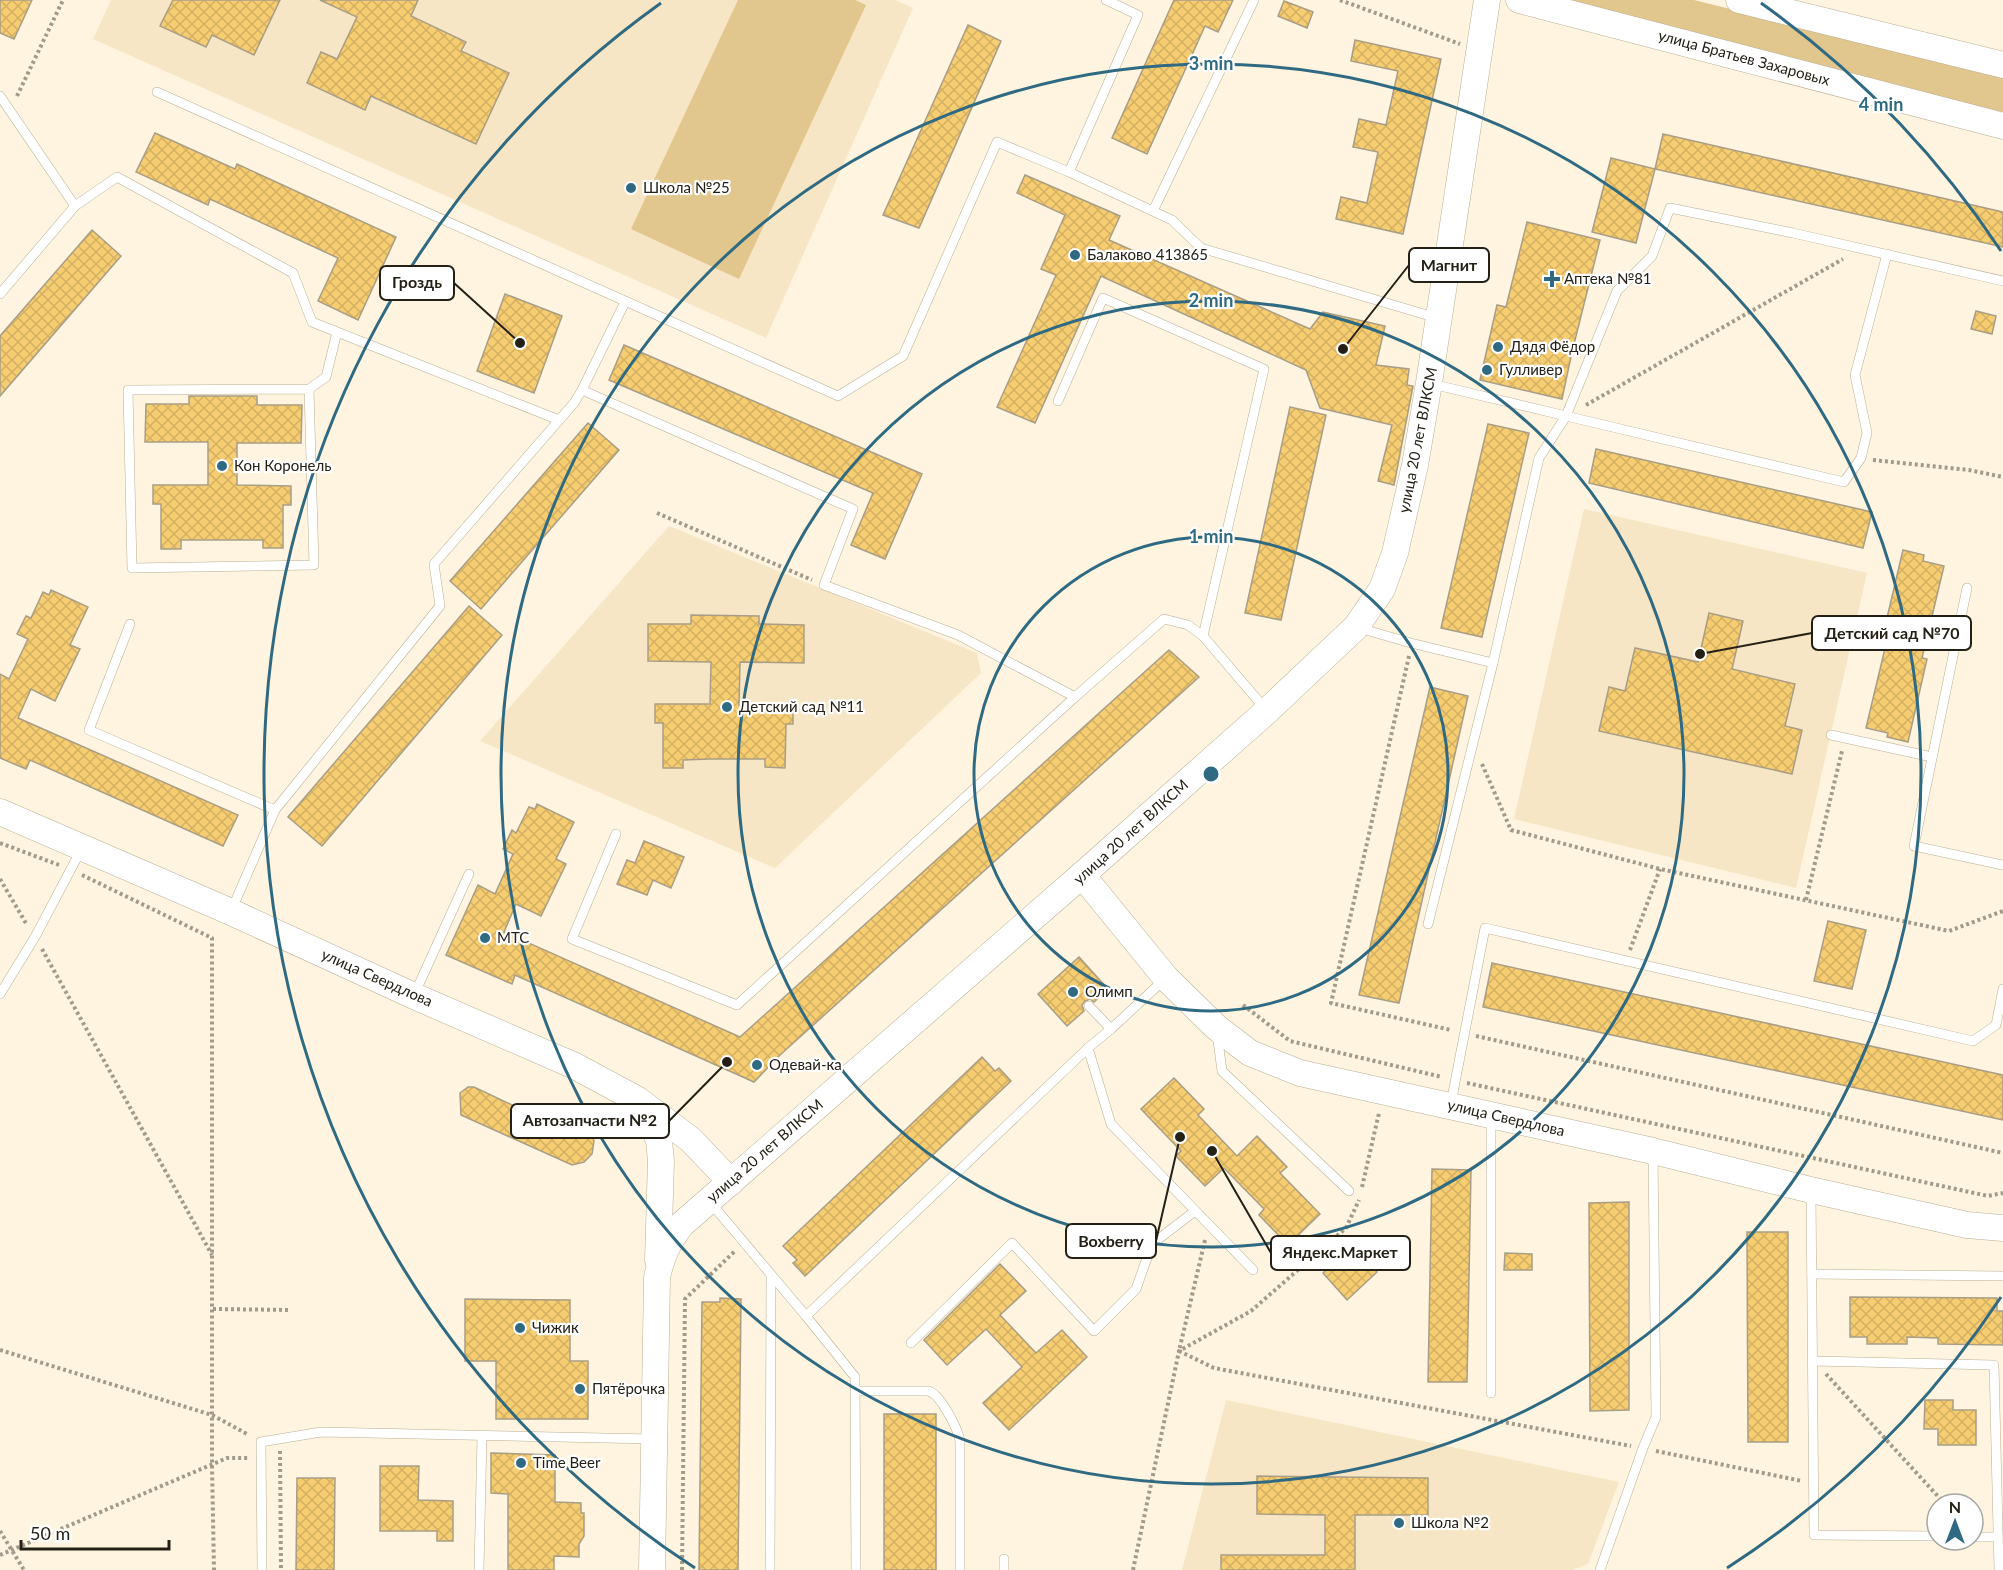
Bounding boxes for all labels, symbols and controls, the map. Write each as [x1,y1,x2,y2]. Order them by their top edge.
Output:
street label: улица Братьев Захаровых [1656,25,1833,89]
text: 3 min [1189,52,1233,74]
text: 4 min [1859,93,1903,115]
place label: Школа №25 [643,178,730,196]
marker: Школа №25 [624,181,638,195]
place label: Балаково 413865 [1087,245,1208,263]
marker: Балаково 413865 [1068,248,1082,262]
callout: Магнит [1409,248,1489,282]
text: Магнит [1421,255,1478,274]
callout: Гроздь [380,266,454,300]
place label: Аптека №81 [1564,269,1652,287]
text: Гроздь [392,272,442,291]
marker: Аптека №81 [1545,272,1559,286]
text: 2 min [1189,289,1233,311]
place label: Дядя Фёдор [1510,337,1595,355]
marker: Дядя Фёдор [1491,340,1505,354]
place label: Гулливер [1499,360,1563,378]
marker: Гулливер [1480,363,1494,377]
street label: улица 20 лет ВЛКСМ [1394,365,1440,514]
place label: Кон Коронель [234,456,331,474]
marker: Кон Коронель [215,459,229,473]
text: 1 min [1189,525,1233,547]
callout: Детский сад №70 [1812,616,1971,650]
text: Детский сад №70 [1824,623,1960,642]
place label: Детский сад №11 [739,697,864,715]
marker: Детский сад №11 [720,700,734,714]
centre of rings [1201,764,1221,784]
street label: улица 20 лет ВЛКСМ [1069,775,1191,888]
place label: МТС [497,928,529,946]
marker: МТС [478,931,492,945]
street label: улица Свердлова [319,945,436,1010]
place label: Олимп [1085,982,1133,1000]
marker: Олимп [1066,985,1080,999]
place label: Одевай-ка [769,1055,842,1073]
marker: Одевай-ка [750,1058,764,1072]
street label: улица 20 лет ВЛКСМ [703,1095,826,1206]
street label: улица Свердлова [1446,1095,1567,1139]
callout: Автозапчасти №2 [511,1104,669,1138]
text: Автозапчасти №2 [522,1110,657,1129]
callout: Boxberry [1066,1224,1156,1258]
text: Boxberry [1078,1231,1144,1250]
callout: Яндекс.Маркет [1271,1236,1410,1270]
text: Яндекс.Маркет [1281,1242,1399,1261]
place label: Чижик [532,1318,579,1336]
marker: Чижик [513,1321,527,1335]
place label: Пятёрочка [592,1379,665,1397]
marker: Пятёрочка [573,1382,587,1396]
place label: Time Beer [533,1453,601,1471]
marker: Time Beer [514,1456,528,1470]
north arrow [1925,1492,1985,1552]
text: N [1949,1497,1961,1516]
scale bar [21,1513,170,1551]
place label: Школа №2 [1411,1513,1489,1531]
marker: Школа №2 [1392,1516,1406,1530]
text: 50 m [30,1522,70,1544]

